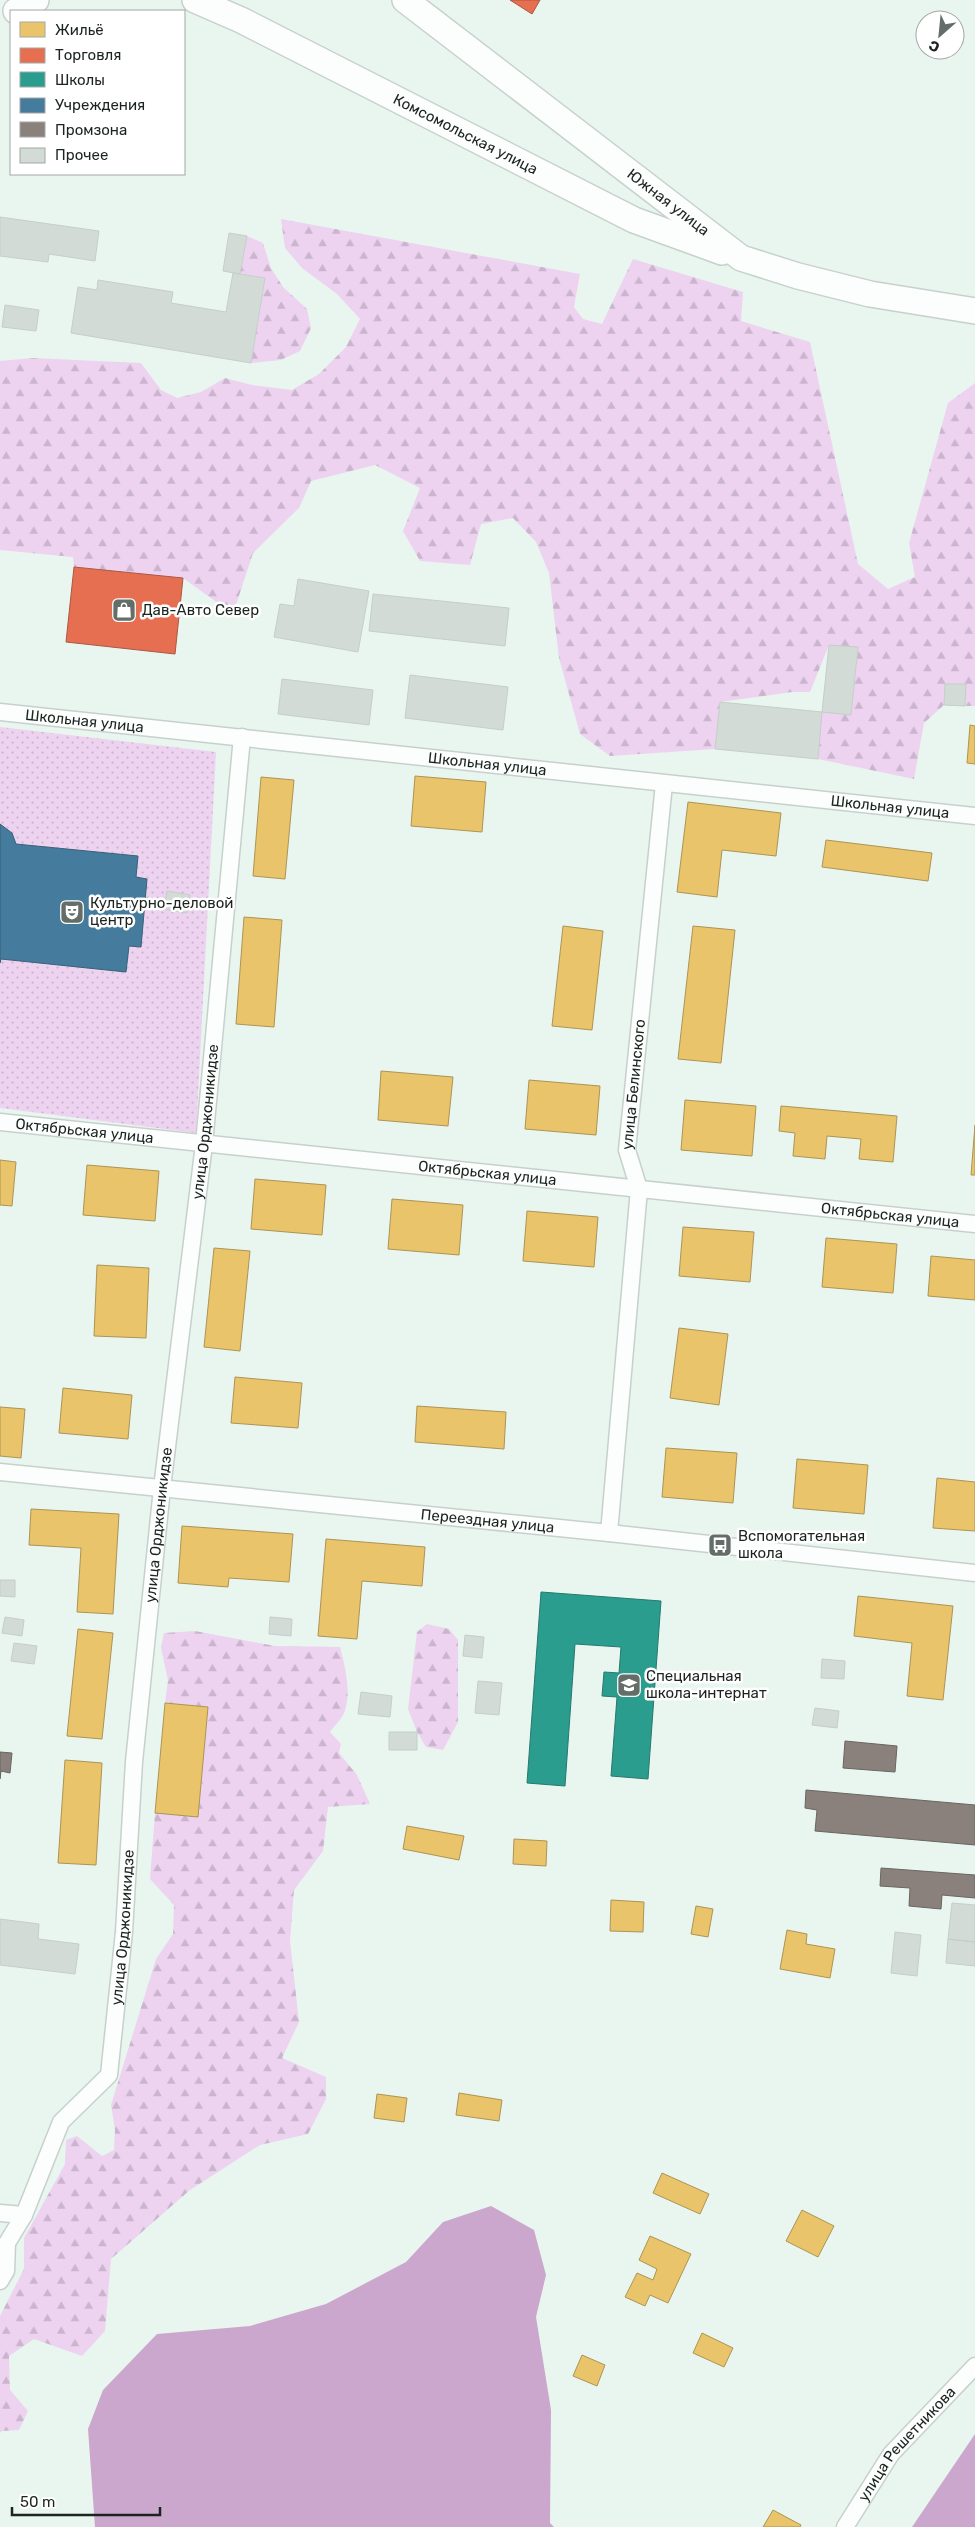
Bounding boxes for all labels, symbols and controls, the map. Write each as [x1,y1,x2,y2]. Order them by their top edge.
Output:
legend [10,10,185,175]
north arrow [915,10,965,60]
text: Жильё [55,21,104,39]
text: С [926,36,943,56]
text: Торговля [55,46,121,64]
text: Школы [55,71,105,89]
street label: Комсомольская улица [390,90,541,178]
text: Учреждения [55,96,145,114]
text: Промзона [55,121,127,139]
text: Прочее [55,146,108,164]
street label: Южная улица [624,165,713,239]
shop icon: Дав-Авто Север [111,597,137,623]
place label: Дав-Авто Север [142,601,259,619]
street label: Школьная улица [24,706,145,736]
street label: Школьная улица [427,749,547,779]
street label: Школьная улица [830,792,950,822]
place label: Культурно-деловой центр [90,894,233,929]
theatre icon: Культурно-деловой центр [59,899,85,925]
street label: улица Белинского [618,1018,649,1151]
street label: улица Орджоникидзе [188,1043,222,1201]
street label: Октябрьская улица [15,1115,155,1147]
street label: Октябрьская улица [417,1157,557,1189]
street label: Октябрьская улица [820,1199,960,1231]
street label: улица Орджоникидзе [141,1446,176,1604]
street label: Переездная улица [420,1505,555,1536]
place label: Вспомогательная школа [738,1527,865,1562]
bus stop icon: Вспомогательная школа [707,1532,733,1558]
place label: Специальная школа-интернат [646,1667,767,1702]
school or university icon: Специальная школа-интернат [616,1672,642,1698]
street label: улица Орджоникидзе [107,1849,138,2006]
street label: улица Решетникова [854,2383,959,2505]
scale bar [12,2484,160,2516]
text: 50 m [20,2493,55,2511]

